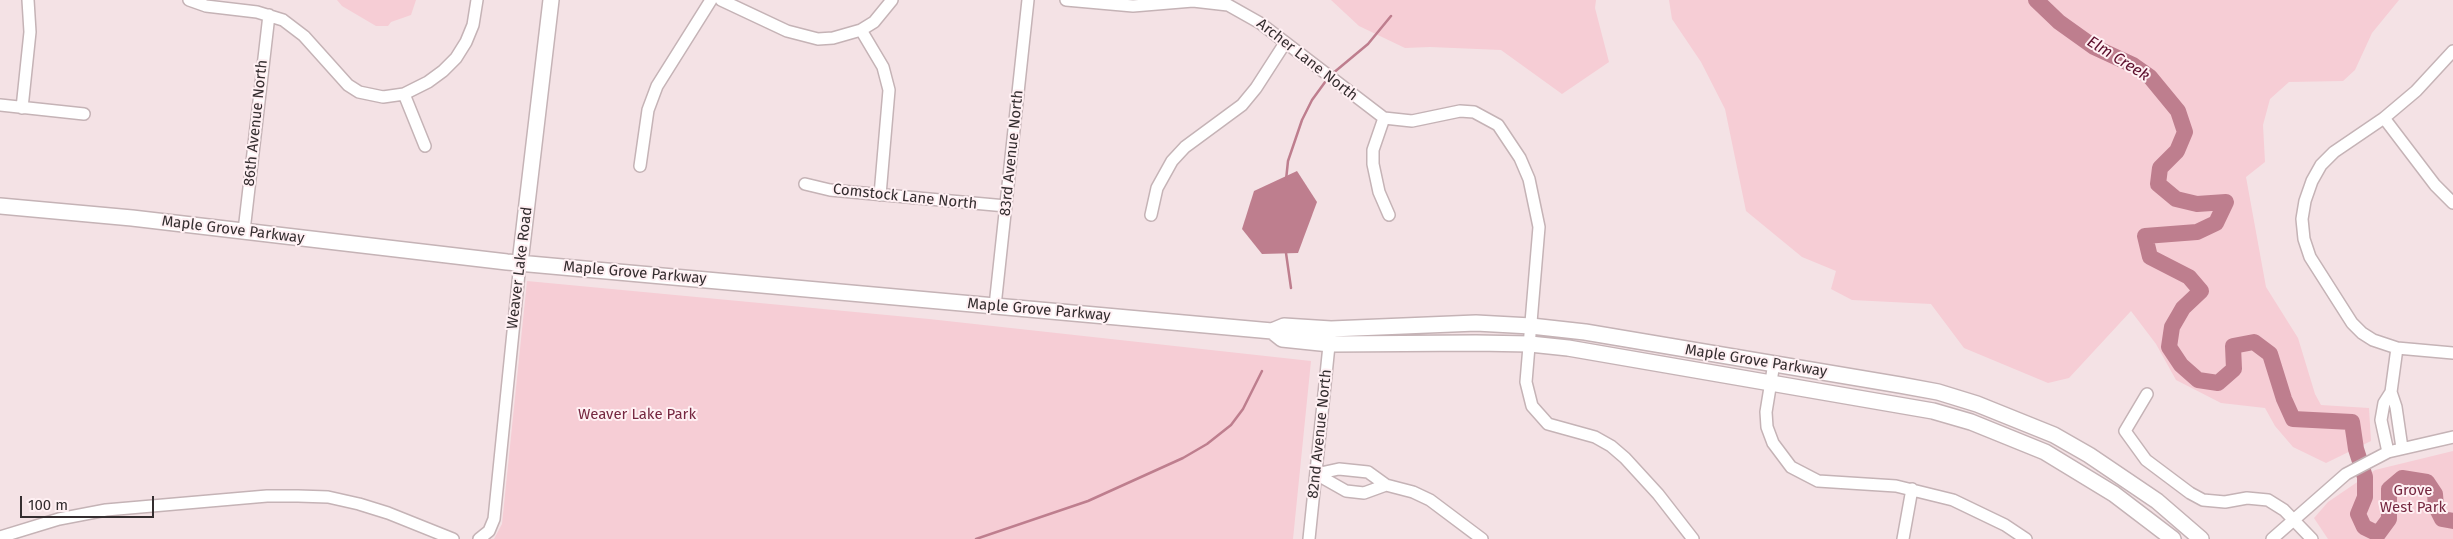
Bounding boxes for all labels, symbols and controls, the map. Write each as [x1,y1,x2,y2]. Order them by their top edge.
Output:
street label: Archer Lane North [1253,15,1361,105]
water label: Elm Creek [2083,32,2153,86]
street label: 86th Avenue North [240,59,272,187]
street label: 83rd Avenue North [996,89,1028,217]
street label: Comstock Lane North [832,180,978,214]
street label: Weaver Lake Road [504,206,536,330]
street label: Maple Grove Parkway [161,212,305,248]
street label: Maple Grove Parkway [563,258,707,288]
street label: Maple Grove Parkway [967,295,1111,325]
street label: Maple Grove Parkway [1684,341,1828,381]
street label: 82nd Avenue North [1304,368,1336,500]
park label: Weaver Lake Park [578,406,696,424]
park label: Grove West Park [2380,482,2446,517]
scale bar [22,486,156,518]
text: 100 m [28,496,68,514]

